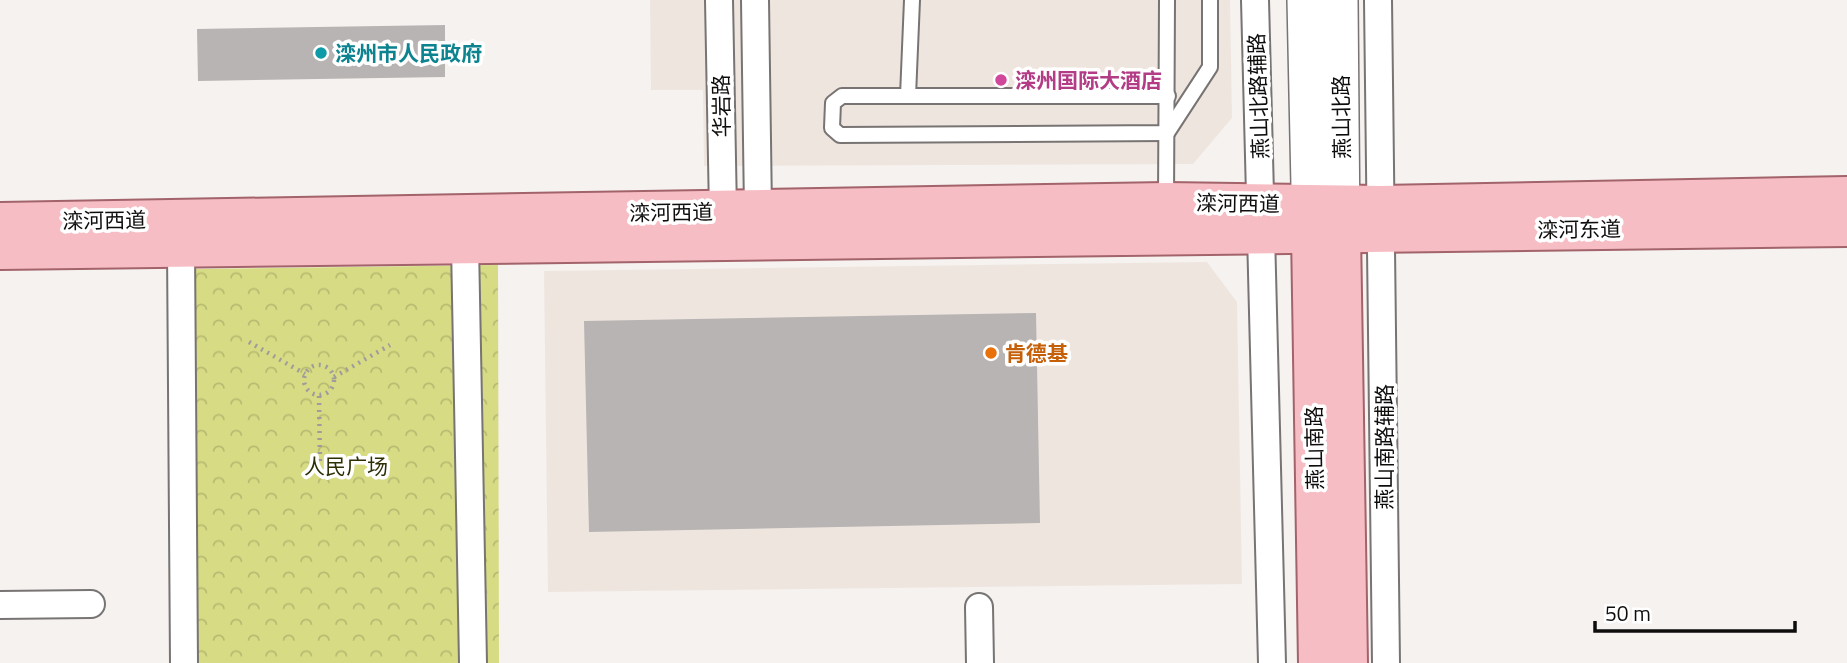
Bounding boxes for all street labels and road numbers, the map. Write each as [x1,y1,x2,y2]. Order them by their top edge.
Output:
street label: 燕山北路辅路 [1240,32,1276,160]
street label: 华岩路 [704,74,738,138]
street label: 燕山北路 [1324,75,1358,159]
street label: 滦河西道 [1196,186,1280,220]
street label: 滦河西道 [629,195,713,229]
street label: 滦河西道 [62,203,146,237]
street label: 滦河东道 [1537,212,1621,246]
street label: 燕山南路辅路 [1368,384,1400,510]
street label: 燕山南路 [1297,406,1331,490]

